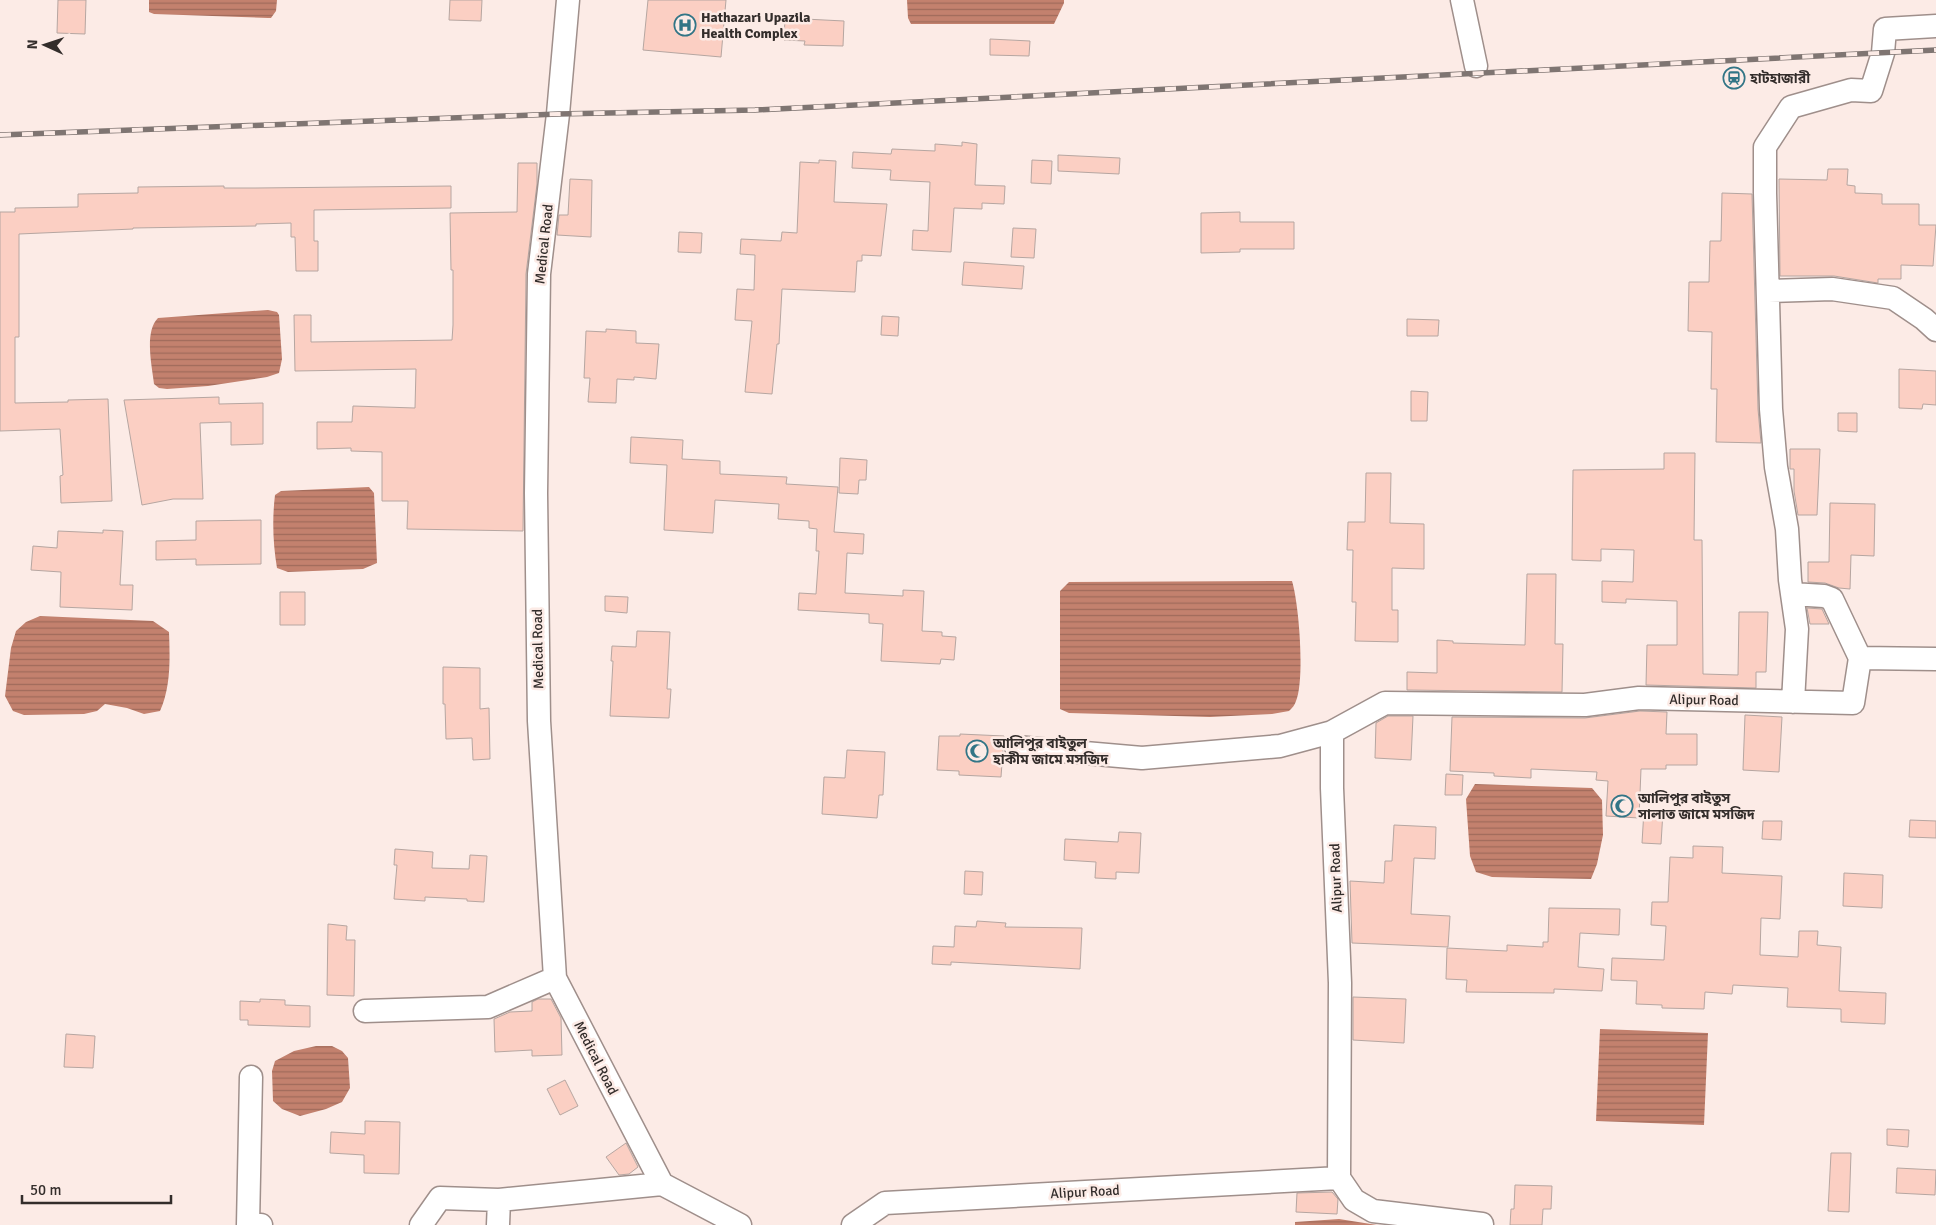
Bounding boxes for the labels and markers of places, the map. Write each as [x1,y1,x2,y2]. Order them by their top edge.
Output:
place label: Hathazari Upazila Health Complex [701,9,811,42]
hospital icon: Hathazari Upazila Health Complex [673,13,697,37]
station icon: হাটহাজারী [1722,66,1746,90]
place label: হাটহাজারী [1749,70,1811,87]
place label: আলিপুর বাইতুল হাকীম জামে মসজিদ [992,735,1109,768]
mosque icon: আলিপুর বাইতুল হাকীম জামে মসজিদ [965,739,989,763]
place label: আলিপুর বাইতুস সালাত জামে মসজিদ [1637,790,1756,823]
mosque icon: আলিপুর বাইতুস সালাত জামে মসজিদ [1610,794,1634,818]

